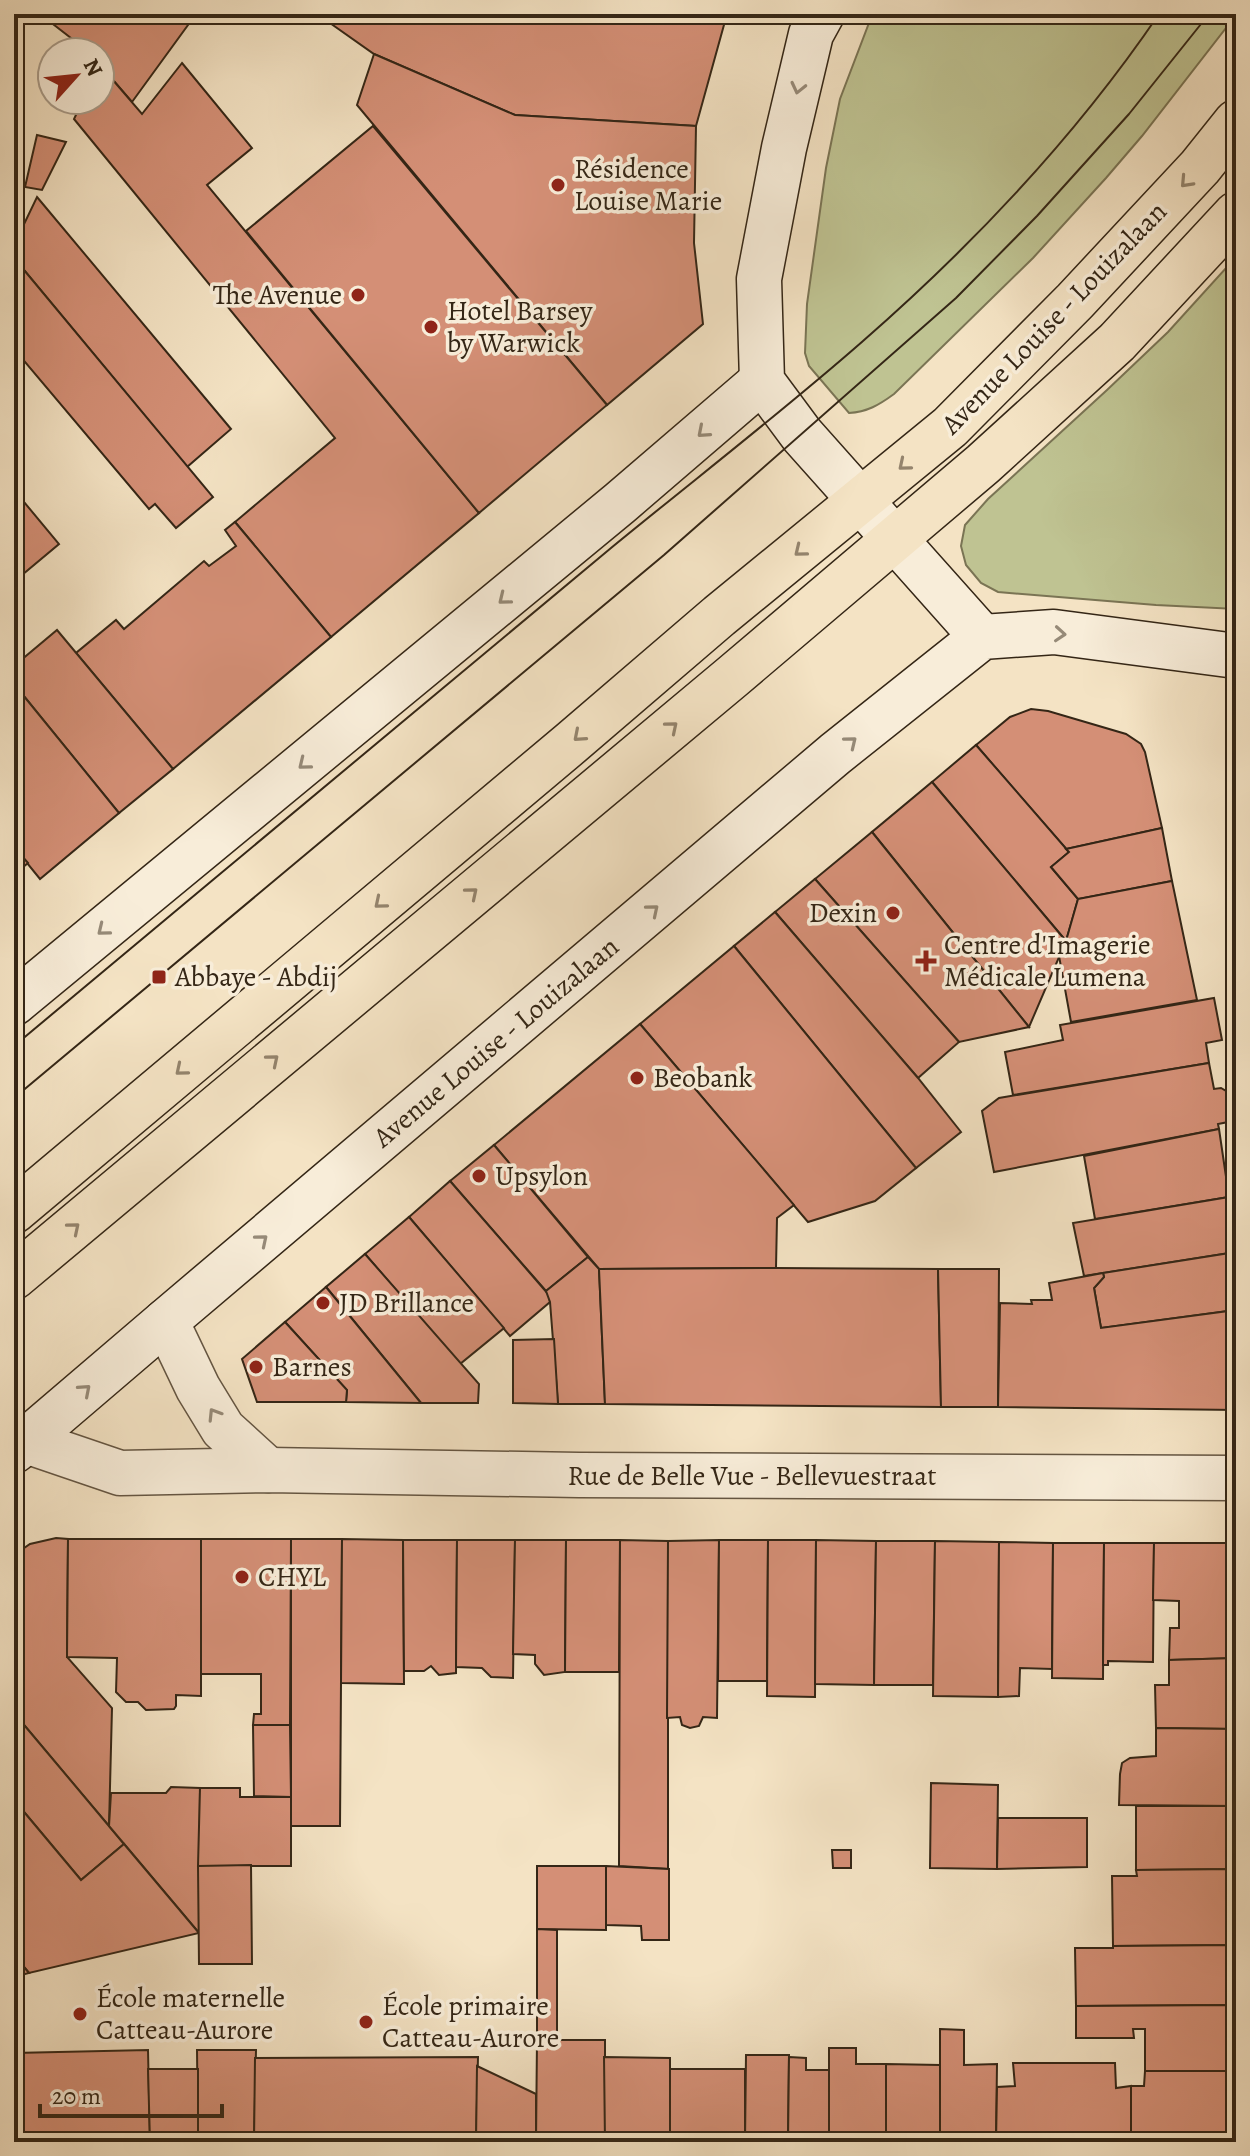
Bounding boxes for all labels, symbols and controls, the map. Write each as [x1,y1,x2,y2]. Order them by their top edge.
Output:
north arrow [36,36,116,116]
text: N [76,53,110,81]
one-way arrow [790,80,807,94]
place label: Résidence Louise Marie [574,150,722,220]
one-way arrow [1182,172,1196,187]
marker: Résidence Louise Marie [549,176,567,194]
street label: Avenue Louise - Louizalaan [932,193,1175,443]
place label: The Avenue [213,276,342,314]
marker: The Avenue [349,286,367,304]
place label: Hotel Barsey by Warwick [447,292,593,362]
marker: Hotel Barsey by Warwick [422,318,440,336]
one-way arrow [698,422,713,437]
one-way arrow [899,455,913,470]
one-way arrow [794,541,809,555]
one-way arrow [499,589,514,604]
one-way arrow [1054,625,1067,642]
one-way arrow [663,722,678,736]
one-way arrow [574,726,589,741]
one-way arrow [842,737,857,751]
one-way arrow [298,754,313,769]
one-way arrow [463,888,478,903]
one-way arrow [375,893,389,908]
place label: Dexin [809,894,877,932]
marker: Dexin [884,904,902,922]
one-way arrow [644,905,659,920]
one-way arrow [97,920,112,934]
place label: Centre d'Imagerie Médicale Lumena [944,926,1151,996]
street label: Avenue Louise - Louizalaan [364,928,627,1157]
marker: Centre d'Imagerie Médicale Lumena [915,950,937,972]
place label: Abbaye - Abdij [174,958,337,996]
marker: Abbaye - Abdij [150,968,168,986]
one-way arrow [264,1055,279,1070]
place label: Beobank [653,1059,753,1097]
one-way arrow [176,1060,190,1075]
marker: Beobank [628,1069,646,1087]
place label: Upsylon [495,1157,588,1195]
marker: Upsylon [470,1167,488,1185]
one-way arrow [65,1223,79,1238]
one-way arrow [252,1235,267,1250]
place label: JD Brillance [339,1284,474,1322]
marker: JD Brillance [314,1294,332,1312]
place label: Barnes [272,1348,352,1386]
marker: Barnes [247,1358,265,1376]
one-way arrow [76,1385,90,1400]
one-way arrow [209,1409,224,1423]
street label: Rue de Belle Vue - Bellevuestraat [567,1457,937,1495]
place label: CHYL [258,1558,327,1596]
marker: CHYL [233,1568,251,1586]
place label: École maternelle Catteau-Aurore [96,1979,285,2049]
place label: École primaire Catteau-Aurore [382,1987,559,2057]
marker: École maternelle Catteau-Aurore [71,2005,89,2023]
marker: École primaire Catteau-Aurore [357,2013,375,2031]
scale bar [40,2068,222,2118]
text: 20 m [52,2080,101,2112]

